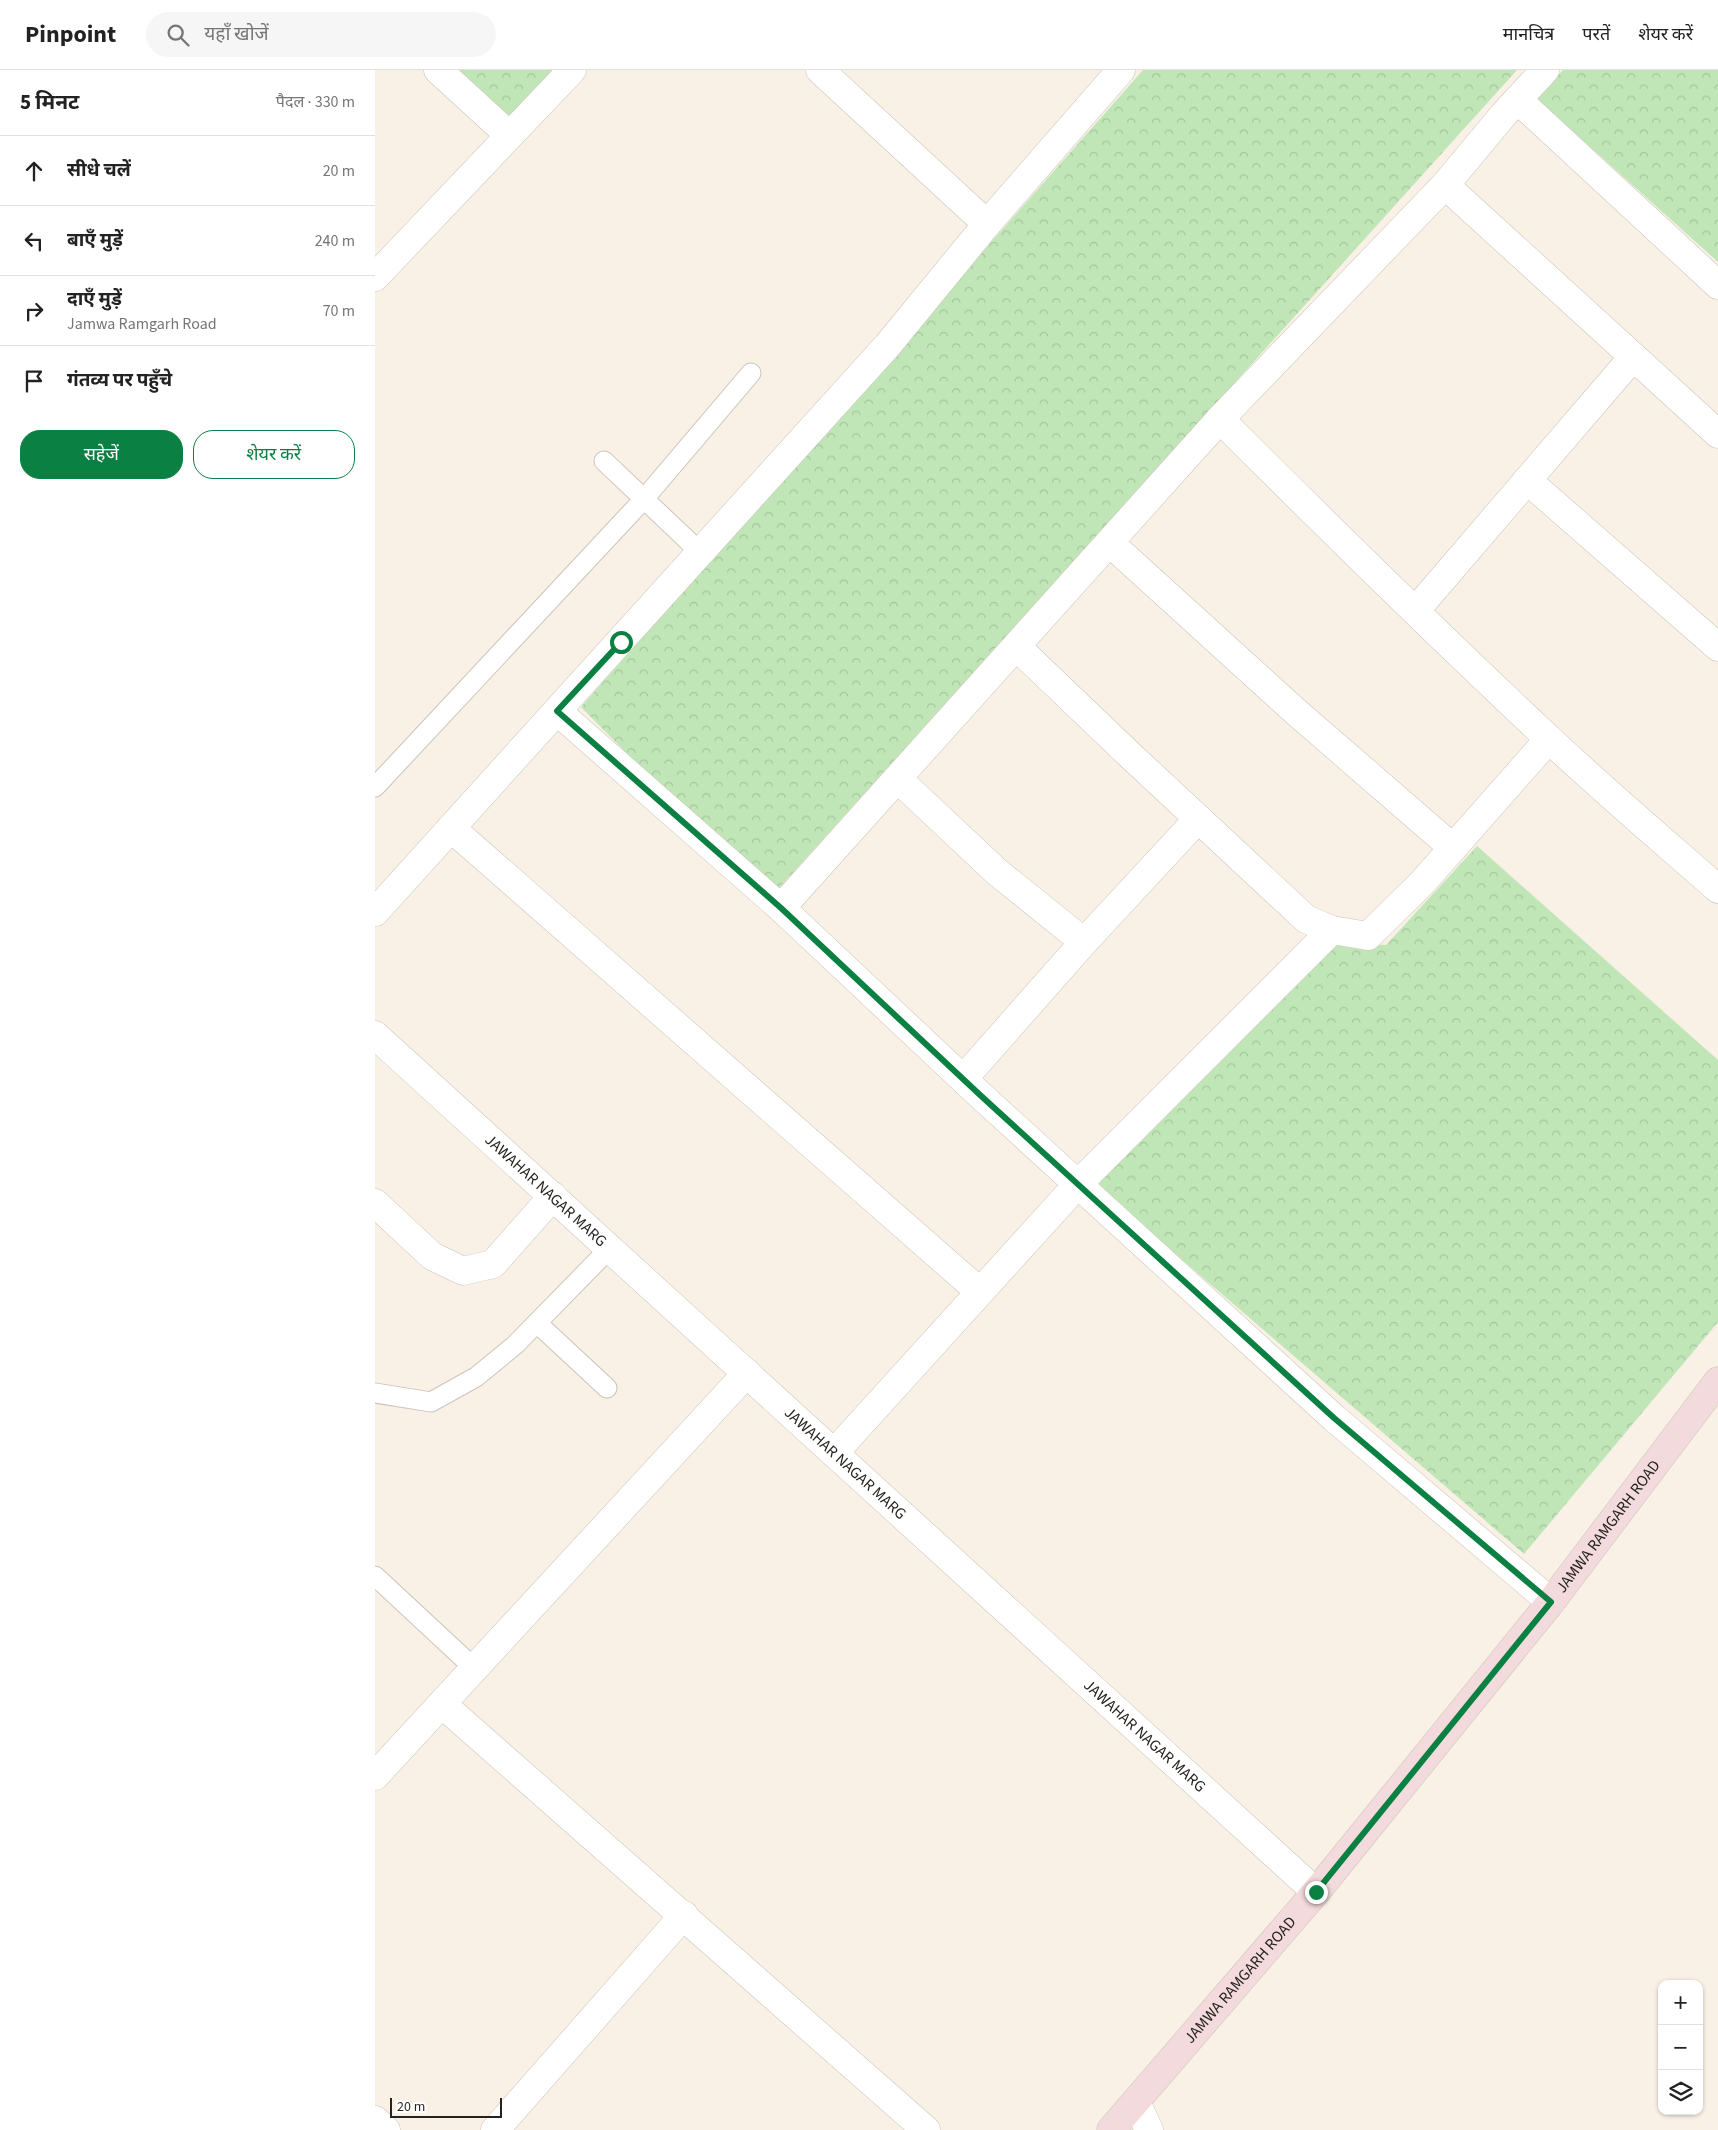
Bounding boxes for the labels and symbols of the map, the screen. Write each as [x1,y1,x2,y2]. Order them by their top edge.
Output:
route start [610,631,633,654]
street label: JAWAHAR NAGAR MARG [480,1129,612,1252]
street label: JAWAHAR NAGAR MARG [779,1402,911,1525]
street label: JAMWA RAMGARH ROAD [1551,1455,1666,1597]
street label: JAWAHAR NAGAR MARG [1079,1675,1211,1797]
route end [1305,1881,1328,1904]
street label: JAMWA RAMGARH ROAD [1179,1912,1301,2048]
scale bar [390,2095,503,2118]

